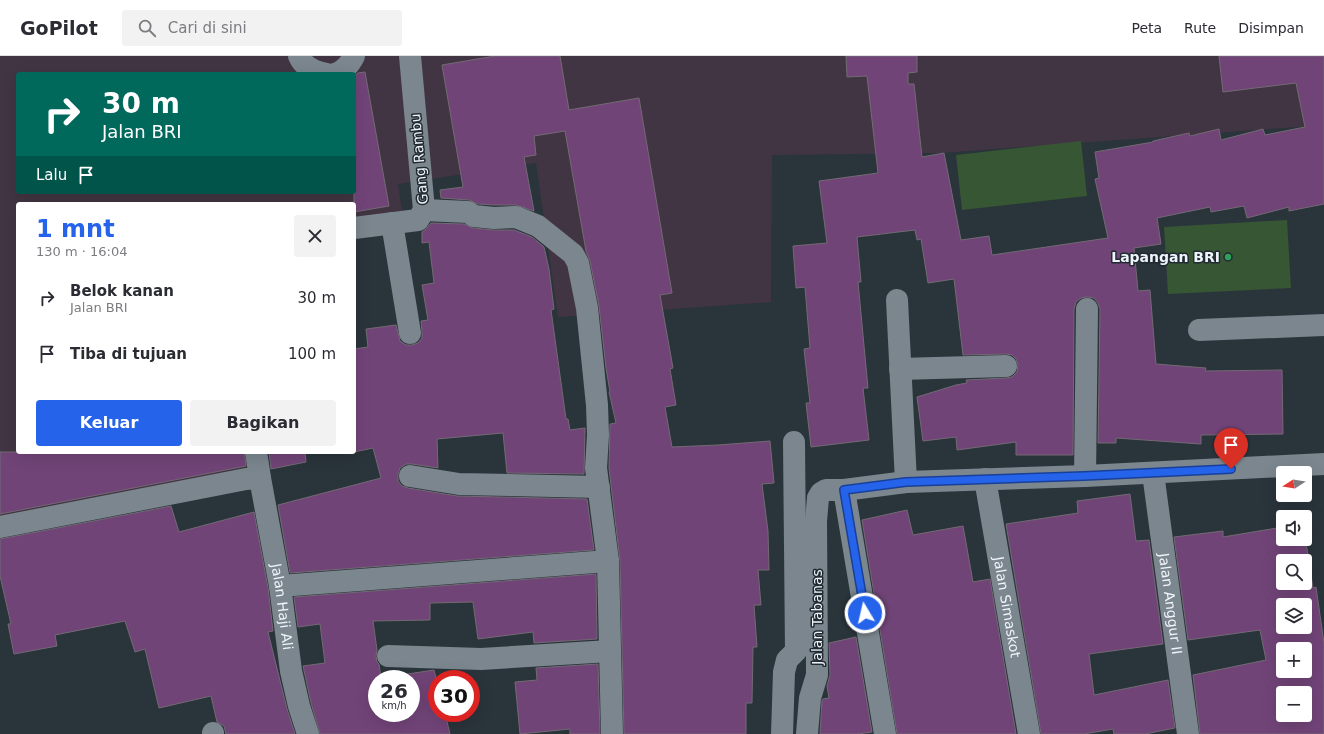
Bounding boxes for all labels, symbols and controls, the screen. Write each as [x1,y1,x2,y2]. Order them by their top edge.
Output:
search box [122,10,402,46]
text: GoPilot [20,17,98,39]
icon: search [136,17,158,39]
text: Cari di sini [168,19,247,37]
text: Peta [1131,20,1162,36]
text: Rute [1184,20,1216,36]
text: Disimpan [1238,20,1304,36]
text: 30 m [102,87,180,120]
icon: right [36,88,88,140]
street label: Gang Rambu [407,113,431,205]
text: Jalan BRI [102,121,182,142]
icon: arrive [75,164,97,186]
text: Lalu [36,166,67,184]
text: 1 mnt [36,215,115,243]
button: close [294,215,336,257]
text: 130 m · 16:04 [36,244,127,259]
place label: Lapangan BRI [1111,249,1220,265]
marker: Lapangan BRI [1223,252,1233,262]
text: Belok kanan [70,282,174,300]
icon: right [36,287,58,309]
text: 30 m [298,289,336,307]
text: Jalan BRI [70,300,128,315]
icon: arrive [36,343,58,365]
text: Tiba di tujuan [70,345,187,363]
text: 100 m [288,345,336,363]
button: Keluar [36,400,182,446]
button: Bagikan [190,400,336,446]
pin [1214,428,1248,469]
icon: arrive [1220,434,1242,456]
north arrow [1276,466,1312,502]
map controls [1276,466,1312,722]
button: sound [1276,510,1312,546]
street label: Jalan Anggur II [1156,551,1185,656]
street label: Jalan Simaskot [990,554,1024,659]
button: search [1276,554,1312,590]
street label: Jalan Haji Ali [268,561,296,651]
street label: Jalan Tabanas [809,569,825,666]
position arrow [844,592,886,634]
button: layers [1276,598,1312,634]
button: + [1276,642,1312,678]
speed limit sign: 30 [428,670,480,722]
text: 26 [380,679,408,703]
button: − [1276,686,1312,722]
text: km/h [381,700,407,711]

